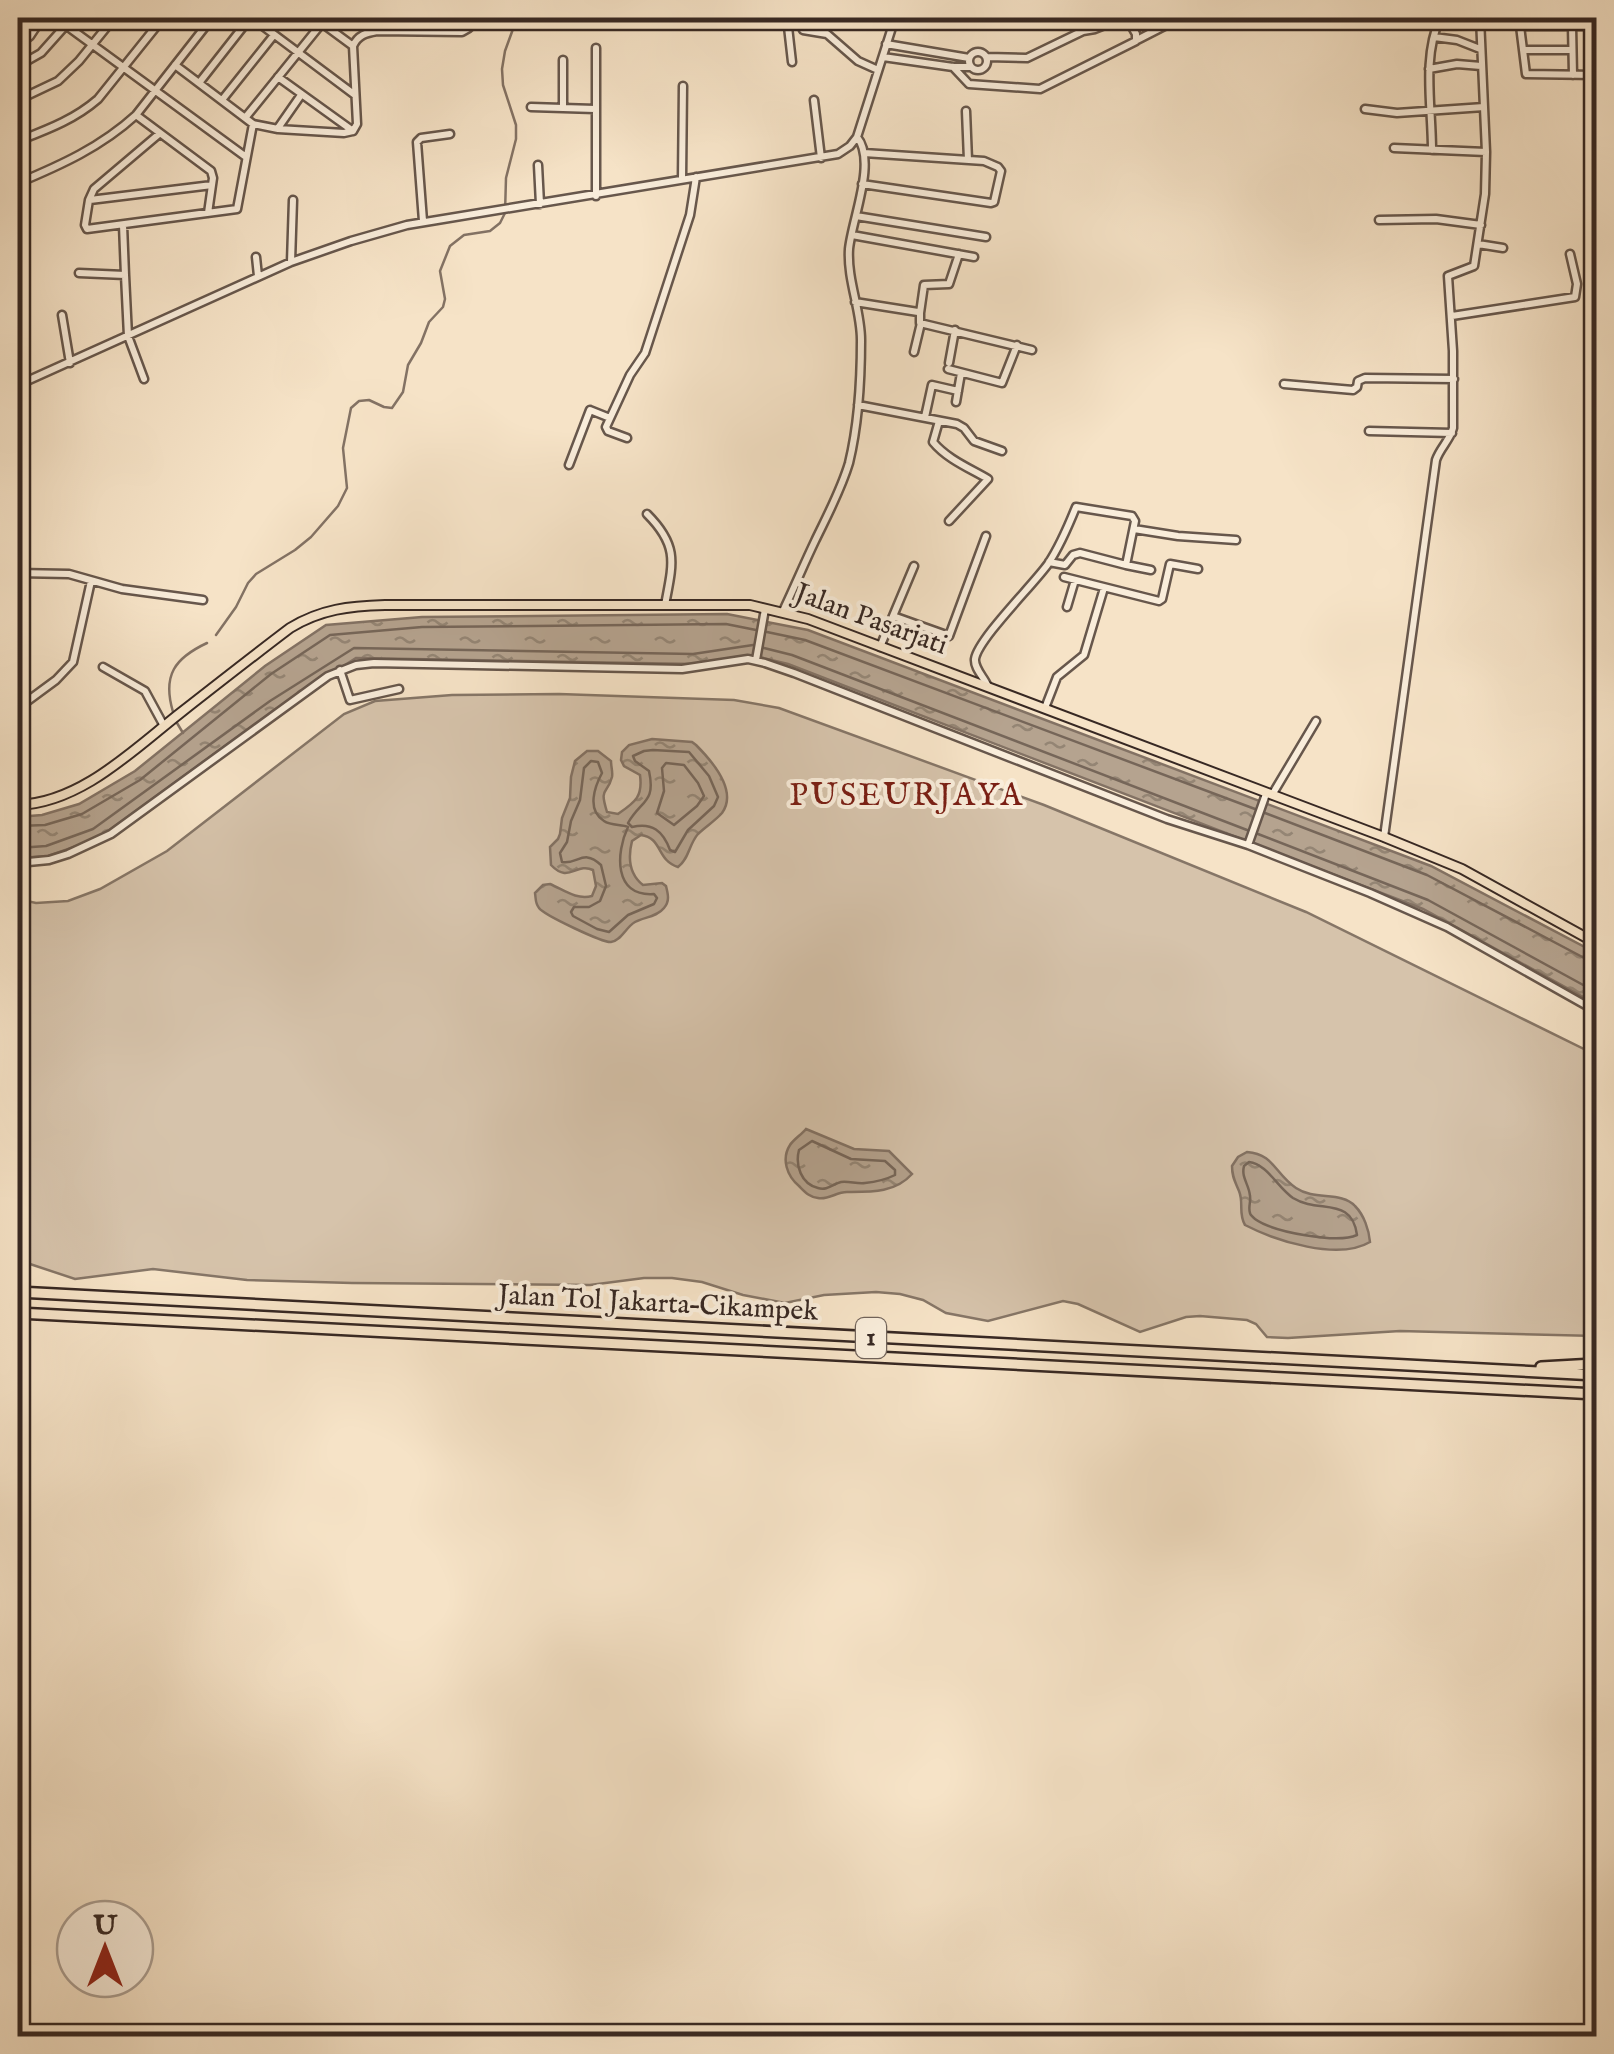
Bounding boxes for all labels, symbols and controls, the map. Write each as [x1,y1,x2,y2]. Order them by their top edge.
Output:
street label: Jalan Pasarjati [787,575,952,664]
district label: PUSEURJAYA [789,776,1025,817]
street label: Jalan Tol Jakarta–Cikampek [494,1278,820,1330]
road number: 1 [856,1318,886,1358]
north arrow [55,1899,155,1999]
text: U [93,1909,118,1944]

